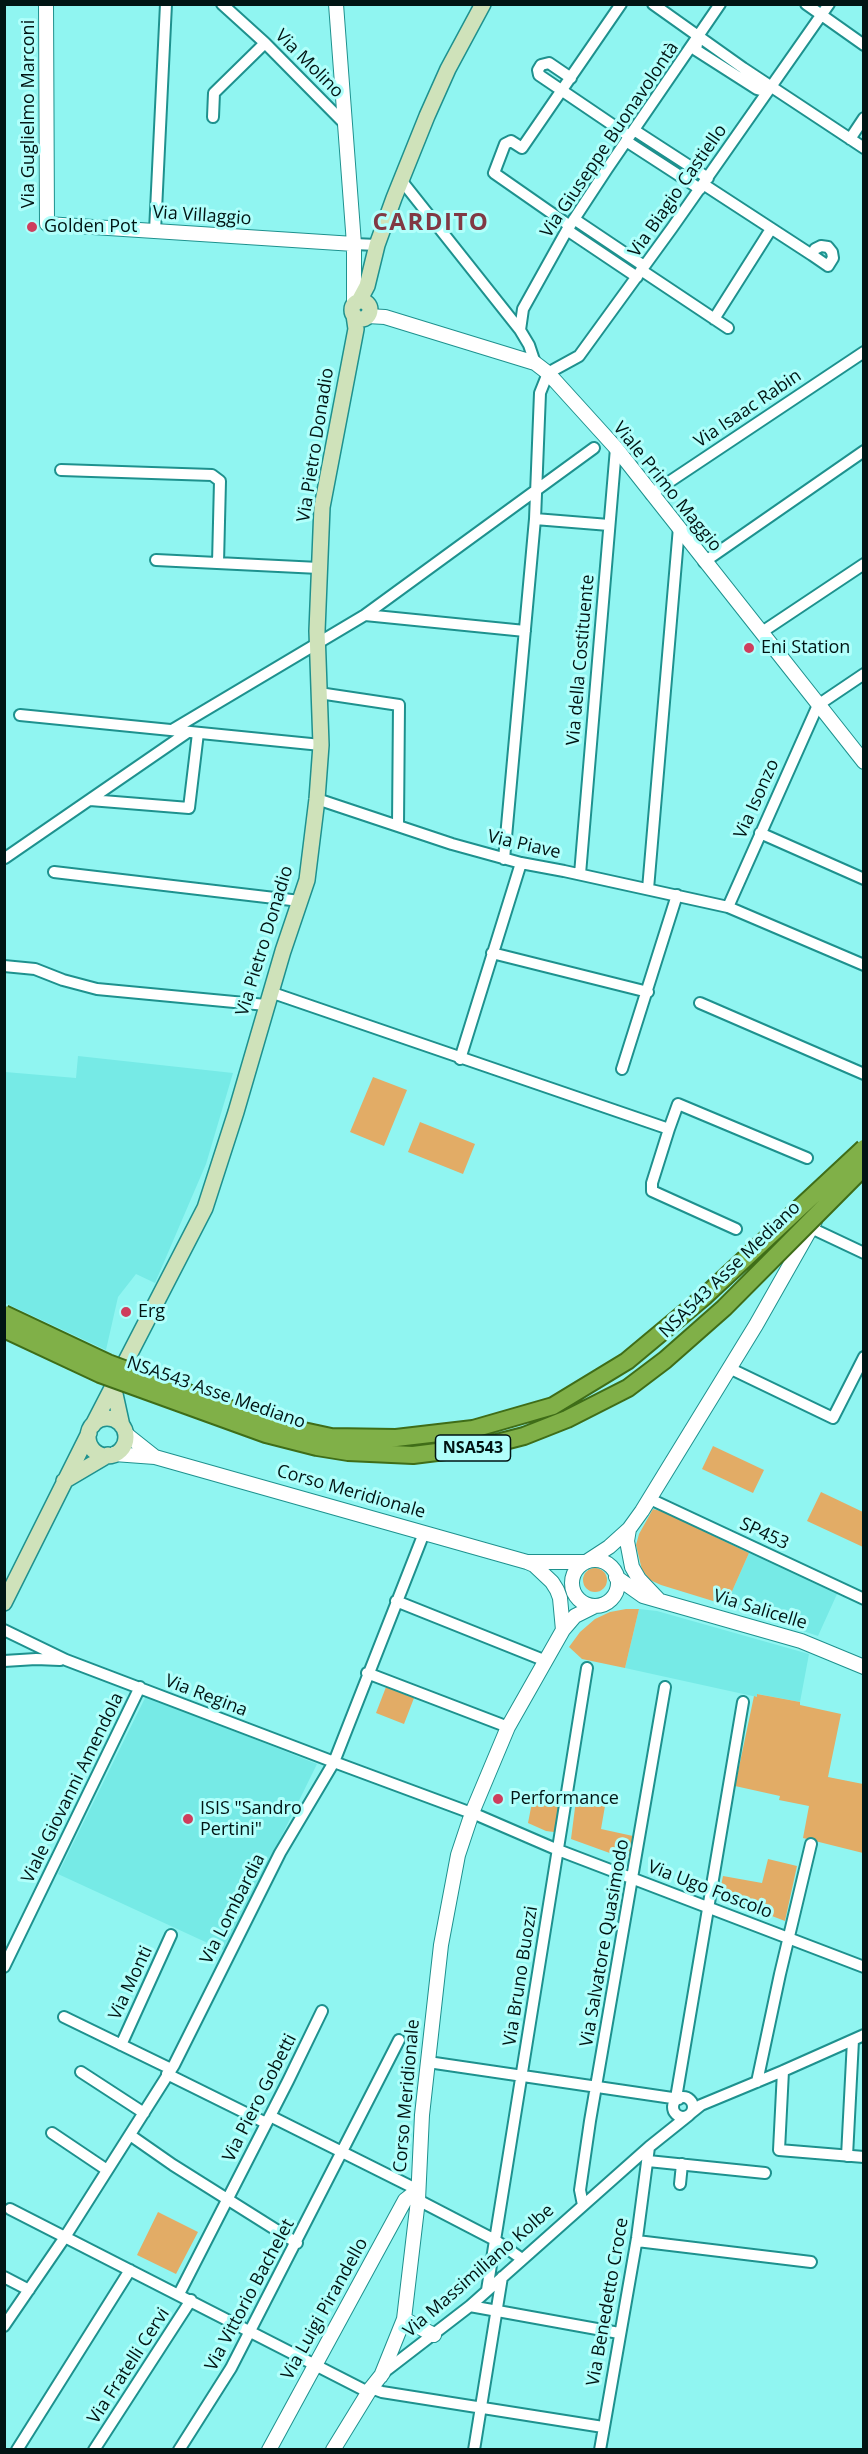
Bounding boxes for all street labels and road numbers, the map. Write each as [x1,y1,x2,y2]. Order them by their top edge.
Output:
street label: Via Guglielmo Marconi [18,20,40,208]
street label: Via Molino [270,25,348,103]
street label: Via Giuseppe Buonavolontà [536,38,684,242]
street label: Via Biagio Castiello [624,121,732,261]
street label: Via Villaggio [152,202,252,230]
street label: Via Isaac Rabin [690,365,806,453]
street label: Via Pietro Donadio [293,366,339,524]
street label: Viale Primo Maggio [608,418,726,556]
street label: Via della Costituente [563,574,599,746]
street label: Via Isonzo [730,756,784,842]
street label: Via Piave [485,826,563,864]
street label: Via Pietro Donadio [232,863,298,1019]
street label: NSA543 Asse Mediano [655,1197,805,1343]
street label: NSA543 Asse Mediano [124,1352,308,1434]
road number: NSA543 [436,1435,510,1461]
street label: Corso Meridionale [274,1460,428,1524]
street label: SP453 [736,1513,792,1555]
street label: Via Salicelle [711,1586,809,1634]
street label: Via Regina [162,1670,250,1722]
street label: Viale Giovanni Amendola [17,1689,129,1887]
street label: Via Salvatore Quasimodo [576,1838,634,2048]
street label: Via Lombardia [196,1850,270,1968]
street label: Via Ugo Foscolo [645,1856,775,1924]
street label: Via Bruno Buozzi [499,1904,543,2048]
street label: Via Monti [105,1943,157,2023]
street label: Corso Meridionale [390,2018,424,2174]
street label: Via Piero Gobetti [218,2030,302,2166]
street label: Via Massimiliano Kolbe [399,2200,559,2342]
street label: Via Vittorio Bachelet [201,2215,299,2375]
street label: Via Benedetto Croce [583,2216,633,2388]
street label: Via Luigi Pirandello [277,2234,373,2384]
street label: Via Fratelli Cervi [84,2304,174,2428]

